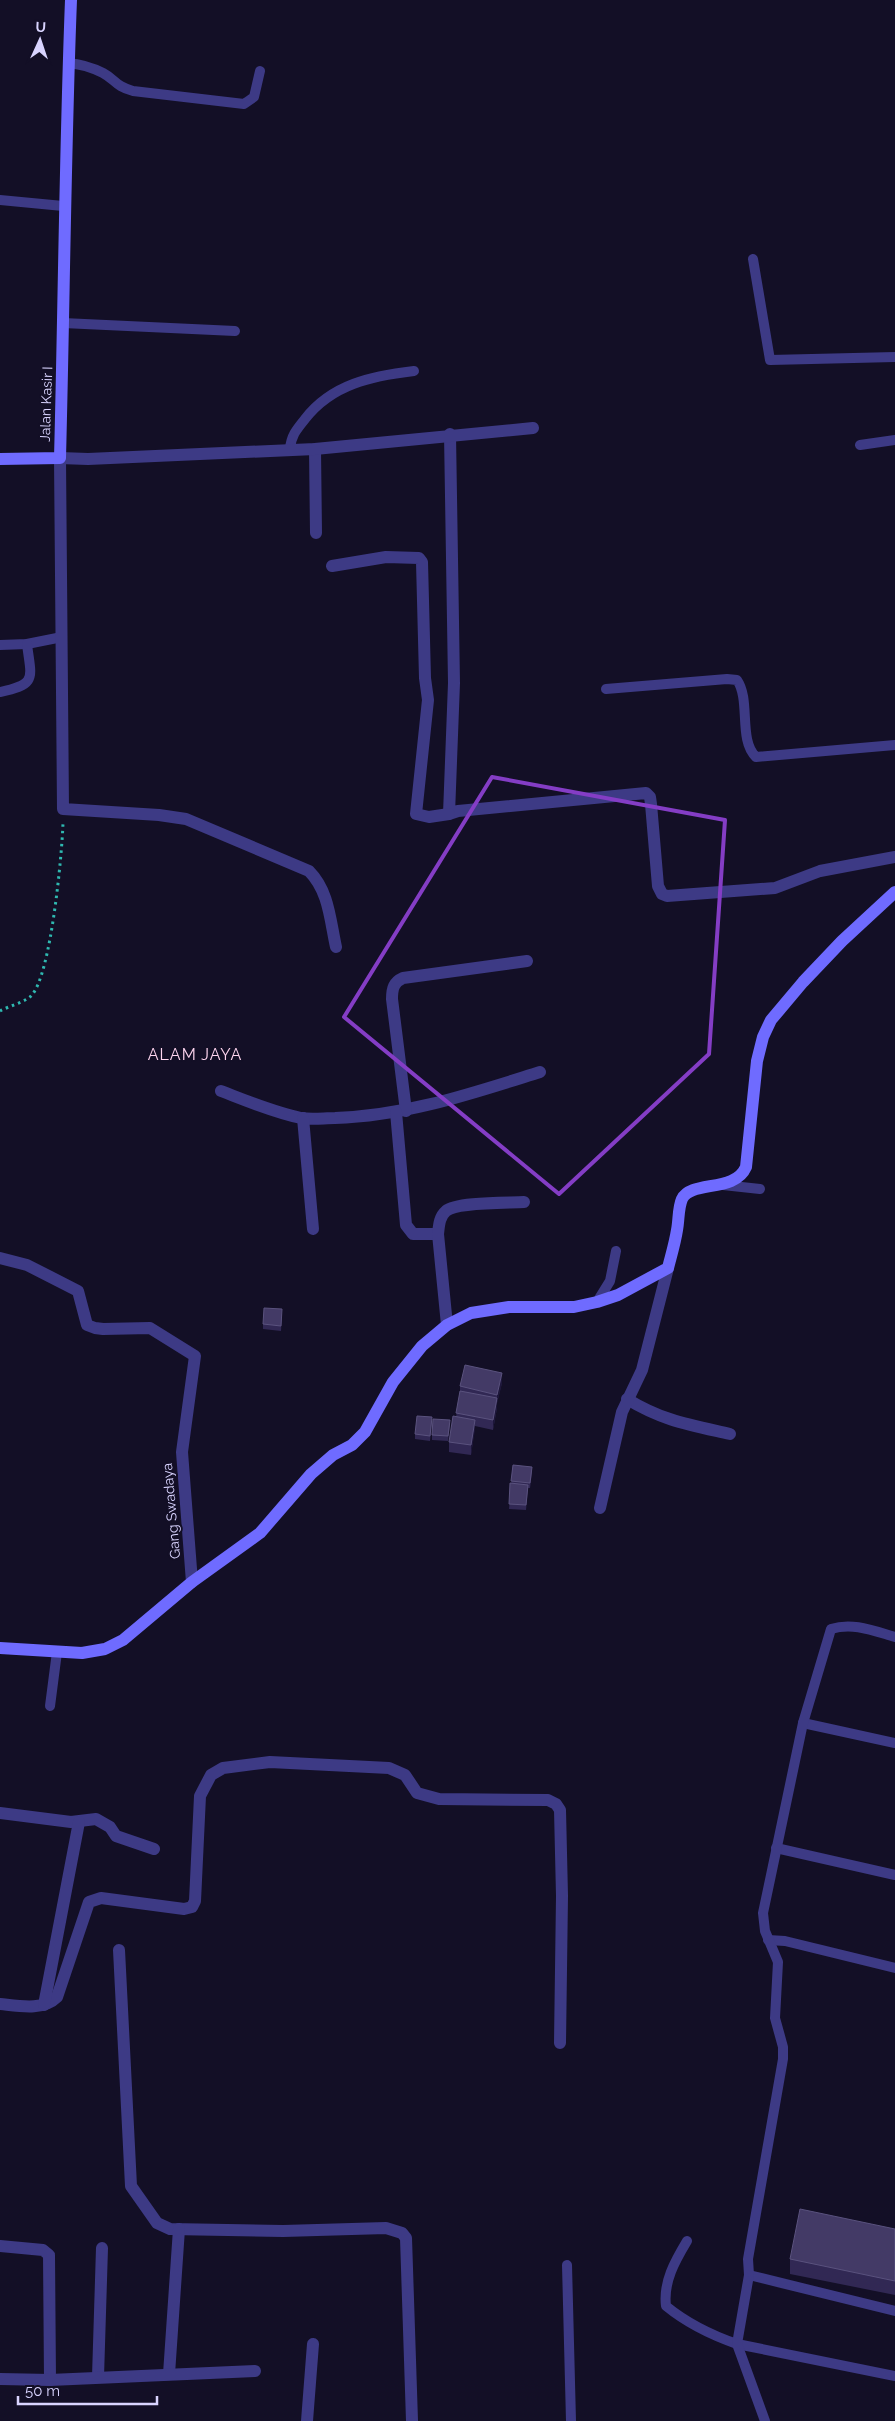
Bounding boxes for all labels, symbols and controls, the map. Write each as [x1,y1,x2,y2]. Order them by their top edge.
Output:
north arrow [15,15,65,65]
text: U [35,19,46,35]
street label: Jalan Kasir I [37,366,55,442]
district label: ALAM JAYA [148,1045,242,1064]
street label: Gang Swadaya [159,1462,183,1560]
scale bar [18,2374,156,2406]
text: 50 m [25,2382,60,2400]

